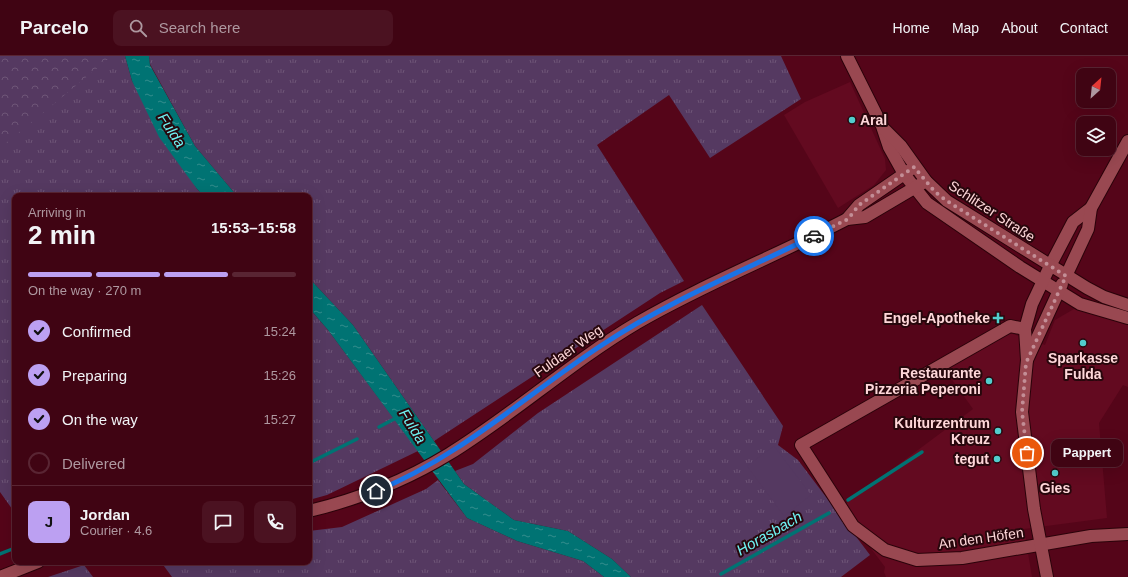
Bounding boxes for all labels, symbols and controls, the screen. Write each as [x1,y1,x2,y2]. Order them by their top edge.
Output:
search box [113,10,393,46]
text: Parcelo [20,17,89,38]
icon: search [127,17,149,39]
text: Search here [159,19,240,36]
text: Home [893,20,930,36]
text: Map [952,20,979,36]
text: About [1001,20,1038,36]
text: Contact [1060,20,1108,36]
north arrow [1076,68,1116,108]
map controls [1076,68,1116,156]
water label: Fulda [155,110,189,150]
place label: Aral [860,112,887,128]
marker: Aral [847,115,857,125]
button: layers [1076,116,1116,156]
street label: Schlitzer Straße [946,177,1038,245]
text: Arriving in [28,205,86,220]
courier [794,216,834,256]
text: 15:53–15:58 [211,219,296,236]
text: 2 min [28,220,96,250]
icon: car [803,225,825,247]
text: On the way · 270 m [28,283,141,298]
place label: Engel-Apotheke [883,310,990,326]
marker: Engel-Apotheke [993,313,1003,323]
icon: check [28,320,50,342]
street label: Fuldaer Weg [531,322,605,380]
text: Confirmed [62,323,131,340]
text: 15:24 [263,324,296,339]
marker: Sparkasse Fulda [1078,338,1088,348]
place label: Sparkasse Fulda [1048,350,1118,382]
icon: check [28,364,50,386]
place label: Restaurante Pizzeria Peperoni [865,365,981,397]
text: Preparing [62,367,127,384]
text: 15:26 [263,368,296,383]
marker: Restaurante Pizzeria Peperoni [984,376,994,386]
water label: Fulda [396,406,430,446]
icon: check [28,408,50,430]
text: On the way [62,411,138,428]
text: 15:27 [263,412,296,427]
place label: Kulturzentrum Kreuz [894,415,990,447]
marker: Kulturzentrum Kreuz [993,426,1003,436]
pin [1010,436,1044,470]
callout: Pappert [1051,439,1123,467]
icon: bag [1016,442,1038,464]
text: Pappert [1063,445,1111,460]
place label: tegut [955,451,989,467]
marker: tegut [992,454,1002,464]
text: Delivered [62,455,125,472]
marker: Gies [1050,468,1060,478]
pin [359,474,393,508]
icon: home [365,480,387,502]
place label: Gies [1040,480,1070,496]
button: chat [202,501,244,543]
button: phone [254,501,296,543]
text: Jordan [80,506,130,523]
water label: Horasbach [733,508,805,558]
text: J [45,513,53,530]
text: Courier · 4.6 [80,523,152,538]
street label: An den Höfen [937,524,1025,552]

